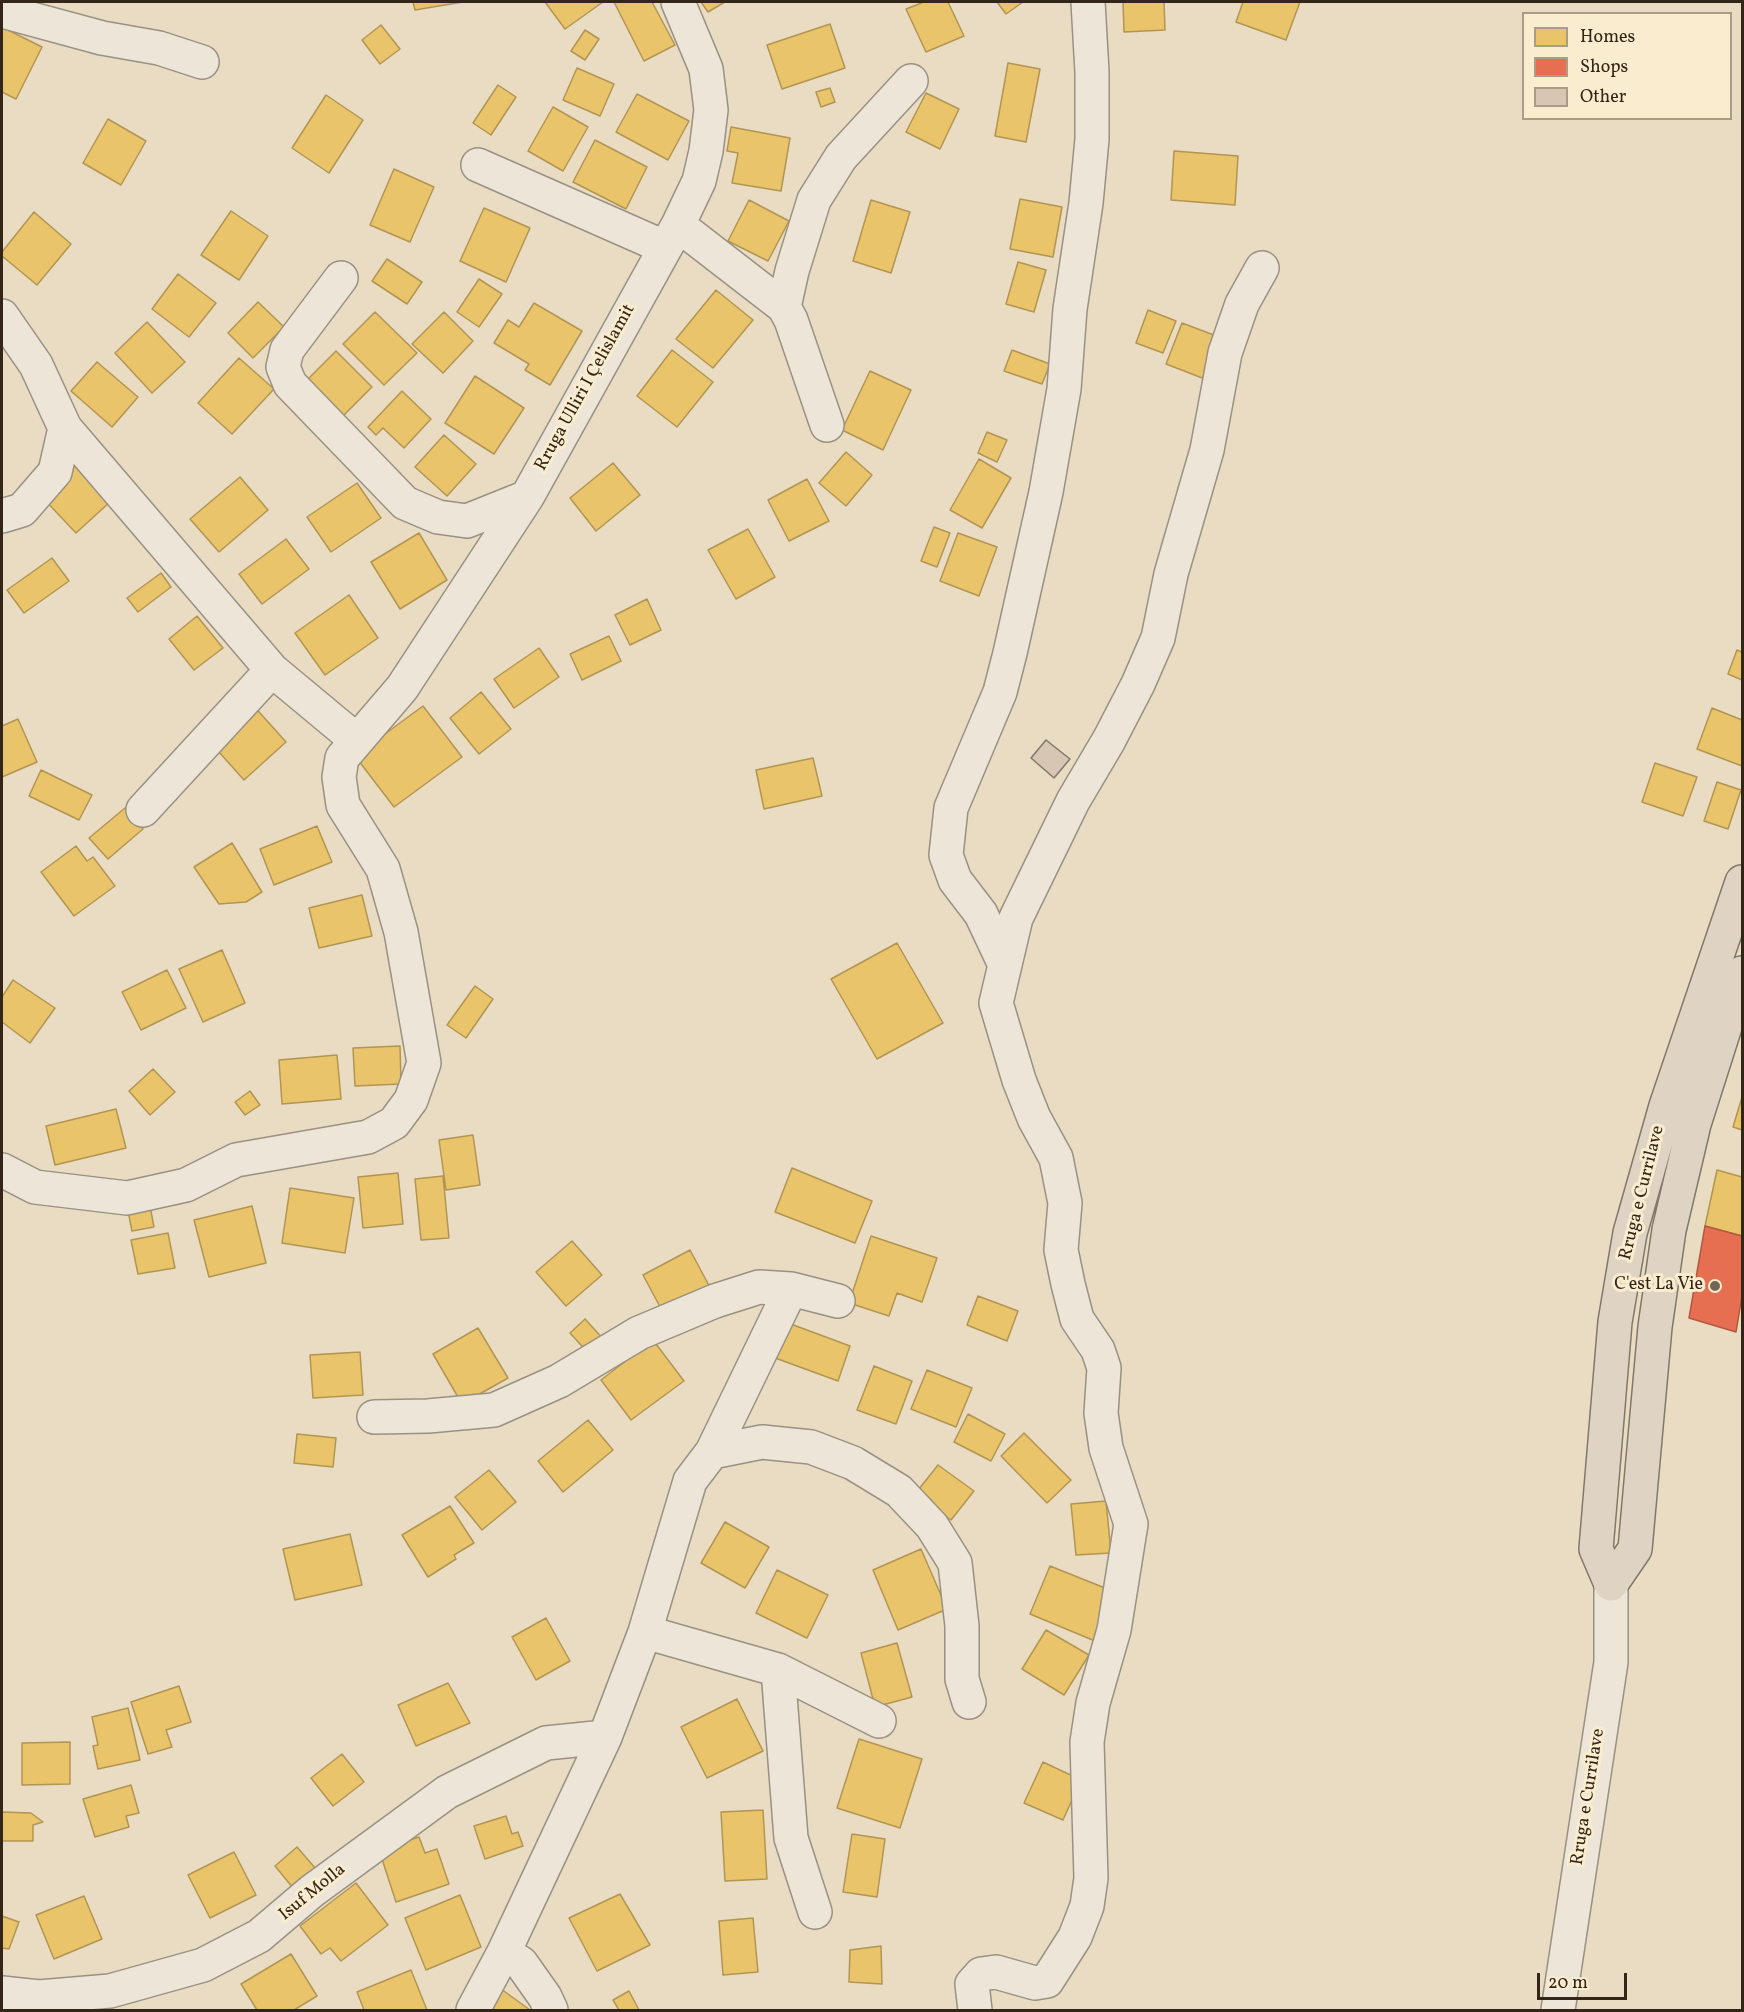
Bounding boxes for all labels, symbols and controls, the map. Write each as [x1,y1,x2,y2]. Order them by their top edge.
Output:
legend [1522,12,1732,120]
text: Homes [1580,25,1635,50]
text: Shops [1580,55,1628,80]
text: Other [1580,85,1626,110]
street label: Rruga Ulliri I Çelislamit [531,301,641,475]
street label: Rruga e Currilave [1616,1123,1670,1263]
place label: C'est La Vie [1614,1275,1703,1297]
marker: C'est La Vie [1708,1279,1722,1293]
street label: Rruga e Currilave [1568,1727,1610,1867]
street label: Isuf Molla [275,1860,351,1926]
scale bar [1540,1961,1630,1999]
text: 20 m [1548,1971,1588,1996]

